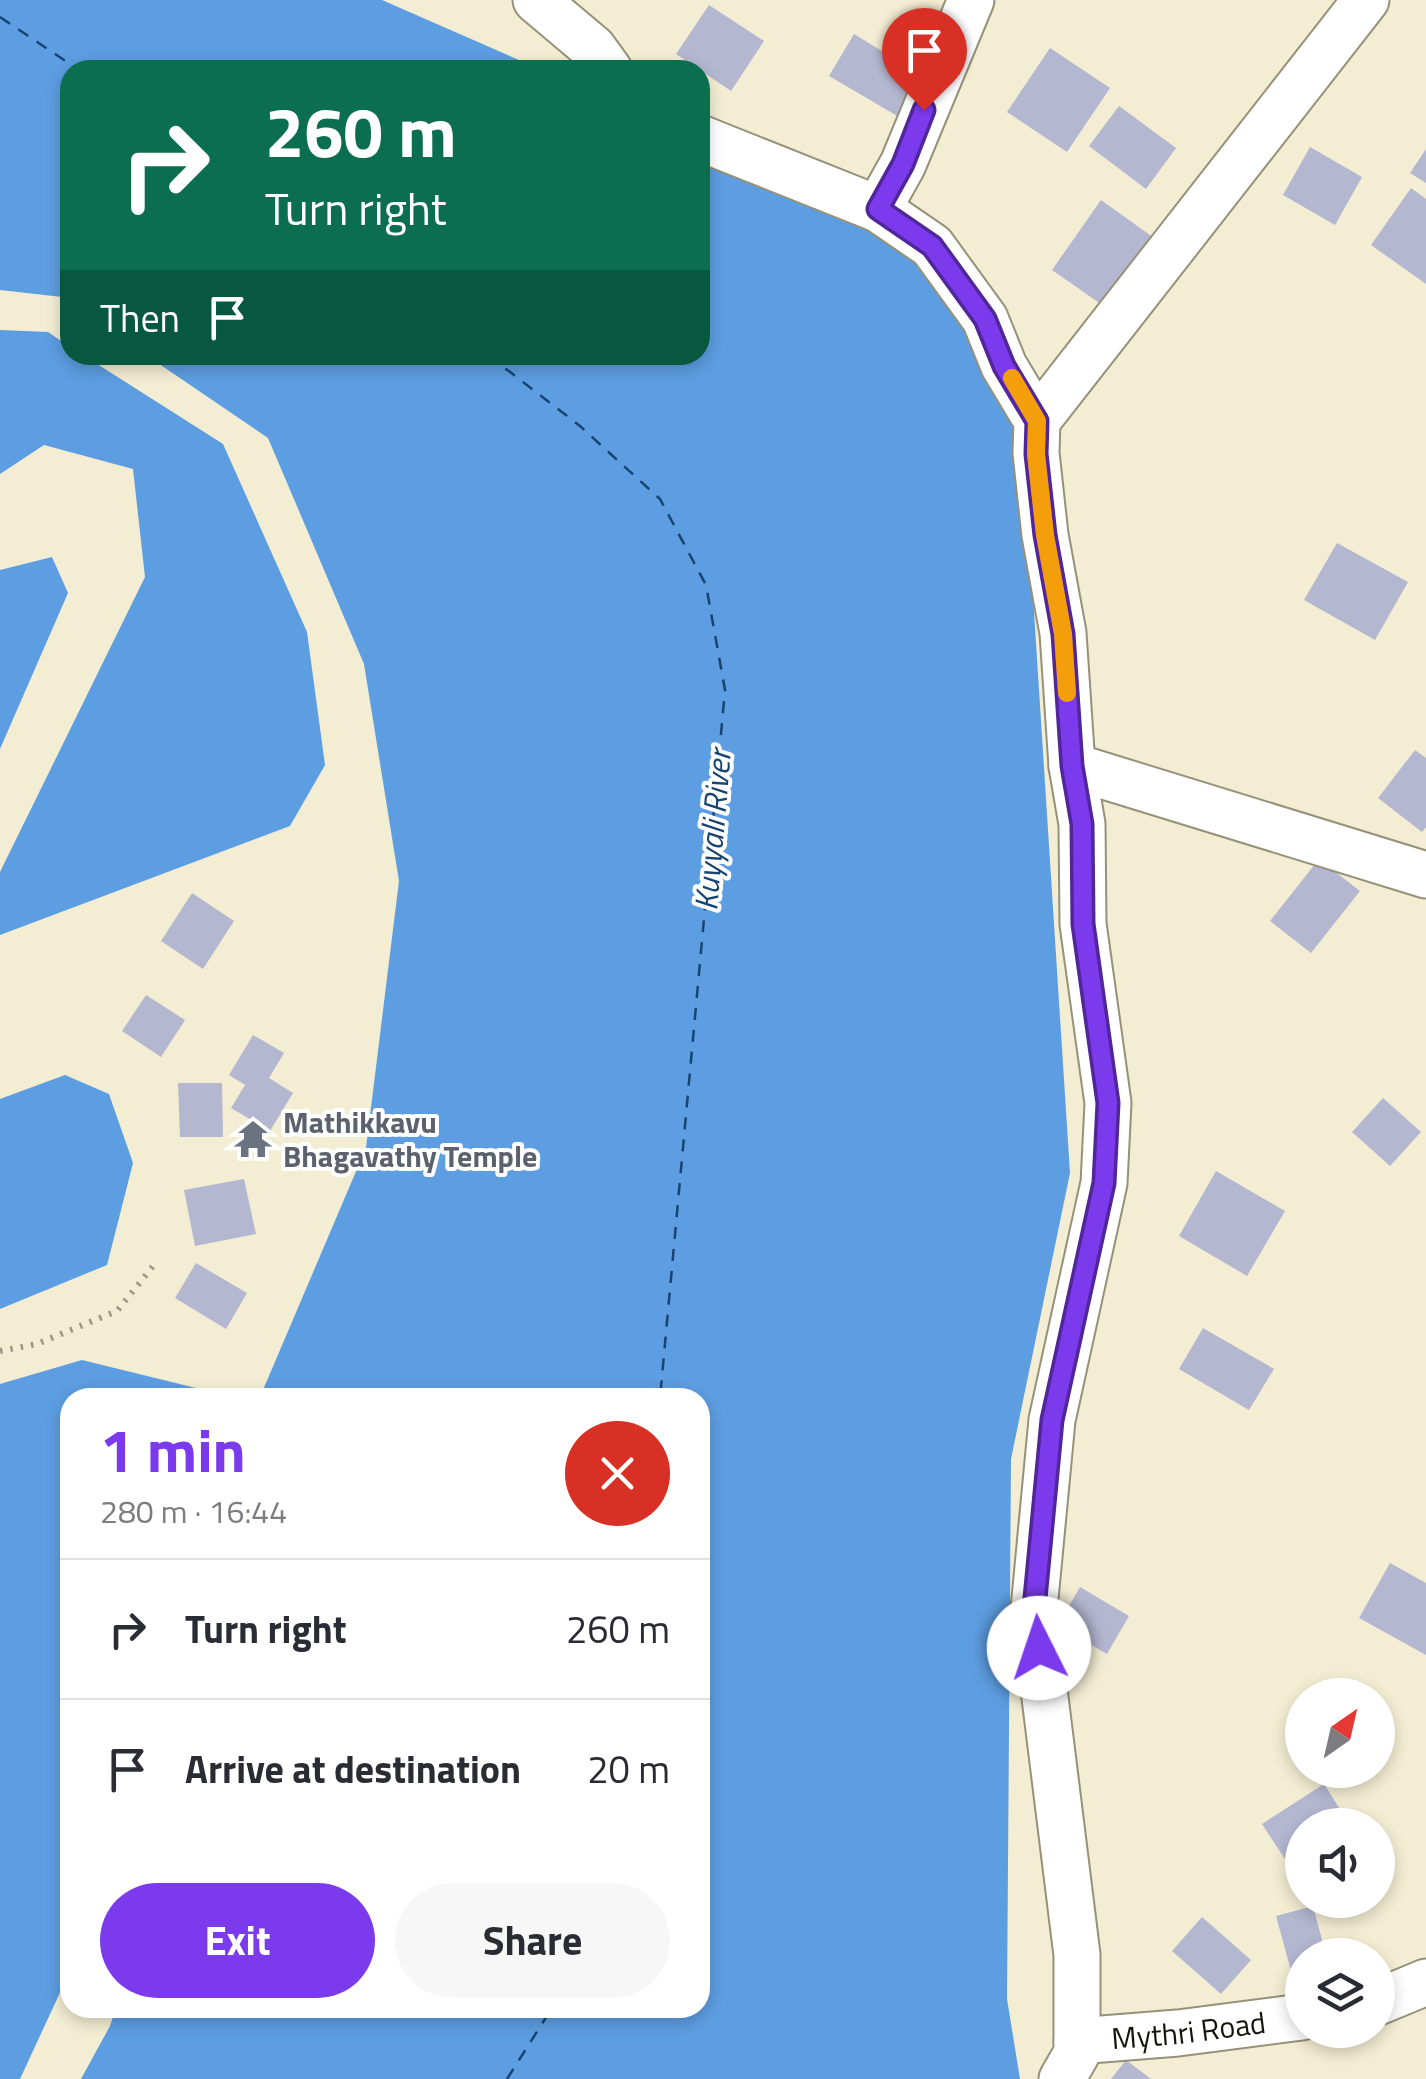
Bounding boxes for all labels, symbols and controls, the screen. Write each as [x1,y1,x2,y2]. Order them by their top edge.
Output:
pin [882,8,967,111]
icon: arrive [897,23,952,78]
text: 260 m [265,78,457,184]
icon: right [100,100,230,230]
text: Turn right [265,174,447,242]
text: Then [100,289,180,347]
icon: arrive [200,290,255,345]
water label: Kuyyali River [681,744,743,912]
place label: Mathikkavu Bhagavathy Temple [283,1099,537,1179]
temple icon: Mathikkavu Bhagavathy Temple [232,1118,274,1160]
text: 1 min [100,1404,246,1495]
button: close [565,1421,670,1526]
text: 280 m · 16:44 [100,1487,287,1535]
position arrow [987,1596,1091,1700]
text: Turn right [185,1600,347,1658]
text: 260 m [566,1600,670,1658]
icon: right [100,1602,155,1657]
north arrow [1285,1678,1395,1788]
map controls [1285,1678,1395,2048]
text: Arrive at destination [185,1740,521,1798]
text: 20 m [587,1740,670,1798]
icon: arrive [100,1742,155,1797]
button: sound [1285,1808,1395,1918]
button: Exit [100,1883,375,1998]
button: Share [395,1883,670,1998]
button: layers [1285,1938,1395,2048]
street label: Mythri Road [1110,1999,1268,2061]

